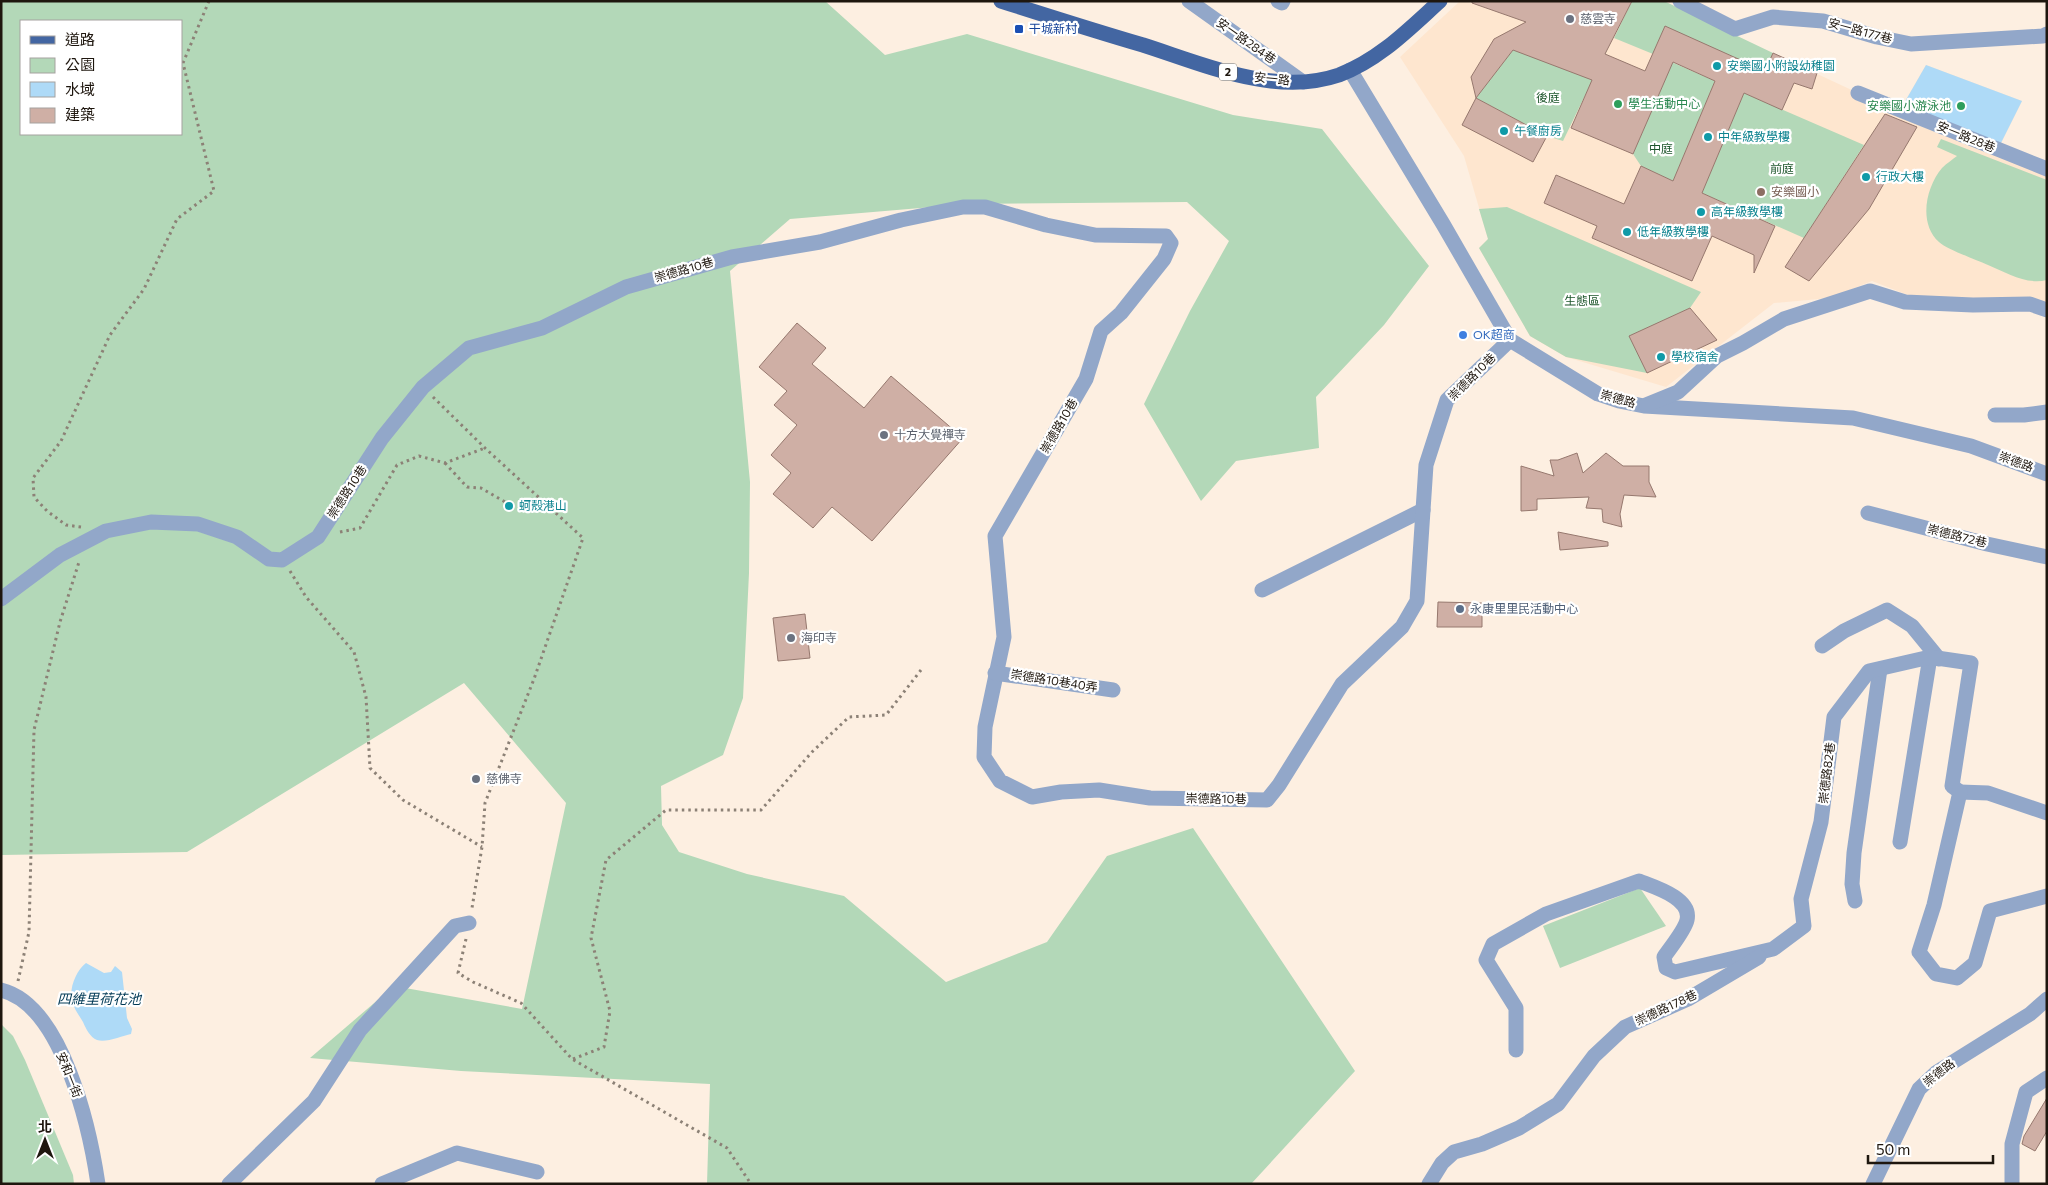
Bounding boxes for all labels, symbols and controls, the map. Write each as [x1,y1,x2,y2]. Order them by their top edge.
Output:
place label: 慈雲寺 [1580,11,1616,25]
marker: 慈雲寺 [1564,13,1576,25]
street label: 安一路284巷 [1214,15,1279,66]
street label: 安一路177巷 [1827,15,1894,45]
legend [20,20,182,135]
place label: 干城新村 [1029,21,1078,35]
marker: 干城新村 [1013,23,1025,35]
text: 道路 [65,30,95,48]
text: 公園 [65,55,95,73]
place label: 安樂國小附設幼稚園 [1727,58,1835,72]
marker: 安樂國小附設幼稚園 [1711,60,1723,72]
road number: 2 [1219,64,1237,80]
street label: 安一路 [1253,69,1291,87]
text: 水域 [65,80,95,98]
park label: 後庭 [1536,90,1560,104]
place label: 學生活動中心 [1628,96,1700,110]
marker: 學生活動中心 [1612,98,1624,110]
place label: 安樂國小游泳池 [1867,98,1951,112]
marker: 安樂國小游泳池 [1955,100,1967,112]
text: 建築 [65,105,95,123]
street label: 安一路28巷 [1935,118,1998,154]
place label: 午餐廚房 [1514,123,1562,137]
marker: 午餐廚房 [1498,125,1510,137]
place label: 中年級教學樓 [1718,129,1790,143]
marker: 中年級教學樓 [1702,131,1714,143]
park label: 中庭 [1649,141,1673,155]
park label: 前庭 [1770,161,1794,175]
place label: 行政大樓 [1876,169,1924,183]
marker: 行政大樓 [1860,171,1872,183]
place label: 安樂國小 [1771,184,1819,198]
marker: 安樂國小 [1755,186,1767,198]
place label: 高年級教學樓 [1711,204,1783,218]
marker: 高年級教學樓 [1695,206,1707,218]
place label: 低年級教學樓 [1637,224,1709,238]
marker: 低年級教學樓 [1621,226,1633,238]
street label: 崇德路10巷 [652,254,715,284]
park label: 生態區 [1564,293,1600,307]
place label: OK超商 [1473,327,1515,341]
marker: OK超商 [1457,329,1469,341]
place label: 學校宿舍 [1671,349,1719,363]
street label: 崇德路10巷 [1445,350,1498,403]
marker: 學校宿舍 [1655,351,1667,363]
street label: 崇德路 [1599,386,1638,410]
street label: 崇德路10巷 [1037,396,1079,455]
place label: 十方大覺禪寺 [894,427,966,441]
marker: 十方大覺禪寺 [878,429,890,441]
street label: 崇德路 [1997,448,2036,474]
street label: 崇德路10巷 [324,462,369,521]
place label: 蚵殼港山 [519,498,567,512]
marker: 蚵殼港山 [503,500,515,512]
street label: 崇德路72巷 [1926,521,1989,549]
place label: 永康里里民活動中心 [1470,601,1578,615]
marker: 永康里里民活動中心 [1454,603,1466,615]
place label: 海印寺 [801,630,837,644]
marker: 海印寺 [785,632,797,644]
street label: 崇德路10巷40弄 [1010,666,1099,694]
street label: 崇德路82巷 [1815,741,1837,804]
place label: 慈佛寺 [486,771,522,785]
marker: 慈佛寺 [470,773,482,785]
street label: 崇德路10巷 [1185,790,1247,806]
street label: 崇德路178巷 [1632,987,1699,1028]
water label: 四維里荷花池 [57,990,143,1007]
street label: 安和一街 [54,1050,85,1100]
street label: 崇德路 [1920,1056,1957,1089]
north arrow [20,1115,70,1165]
text: 北 [38,1118,52,1135]
scale bar [1868,1132,1993,1164]
text: 50 m [1876,1140,1910,1158]

